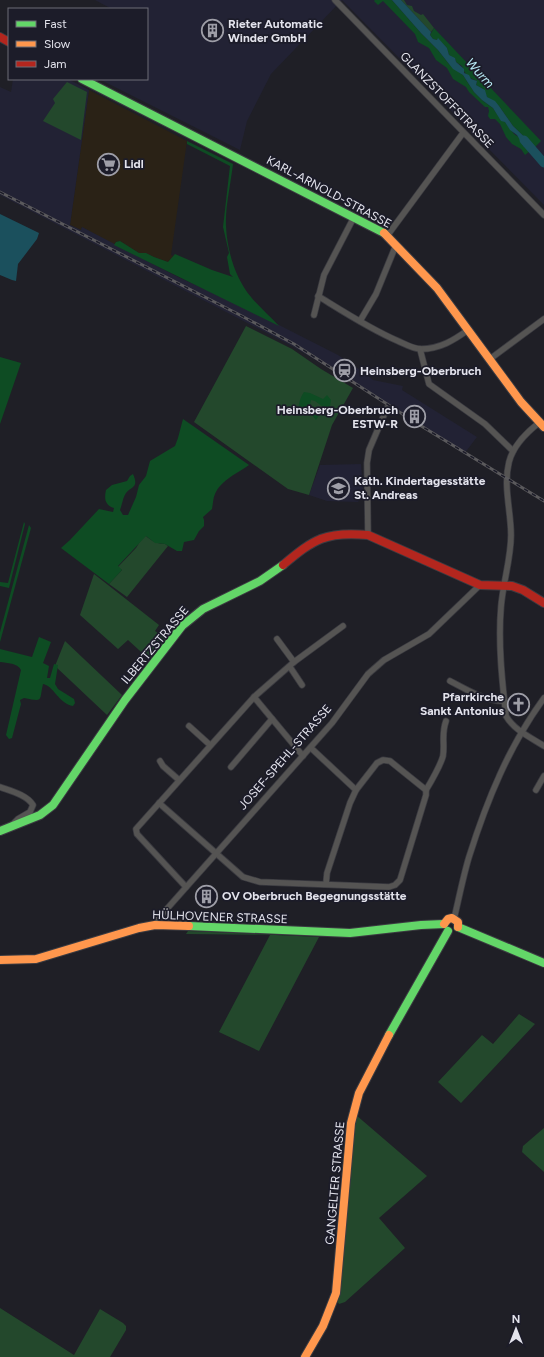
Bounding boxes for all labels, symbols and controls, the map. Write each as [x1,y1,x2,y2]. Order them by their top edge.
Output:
legend [8,8,148,80]
text: Fast [44,17,67,31]
place label: Rieter Automatic Winder GmbH [228,17,323,45]
building icon: Rieter Automatic Winder GmbH [200,18,226,44]
text: Slow [44,37,71,51]
street label: GLANZSTOFFSTRASSE [397,49,497,151]
water label: Wurm [463,55,497,91]
text: Jam [44,57,67,71]
supermarket icon: Lidl [96,151,122,177]
street label: KARL-ARNOLD-STRASSE [264,153,394,231]
place label: Lidl [124,157,144,171]
station icon: Heinsberg-Oberbruch [331,358,357,384]
place label: Heinsberg-Oberbruch [360,364,482,378]
place label: Heinsberg-Oberbruch ESTW-R [277,403,398,431]
building icon: Heinsberg-Oberbruch ESTW-R [401,404,427,430]
place label: Kath. Kindertagesstätte St. Andreas [354,474,486,502]
school or university icon: Kath. Kindertagesstätte St. Andreas [325,475,351,501]
street label: ILBERTZSTRASSE [118,603,192,687]
place label: Pfarrkirche Sankt Antonius [420,690,504,718]
church icon: Pfarrkirche Sankt Antonius [506,691,532,717]
street label: JOSEF-SPEHL-STRASSE [236,702,334,812]
building icon: OV Oberbruch Begegnungsstätte [193,883,219,909]
place label: OV Oberbruch Begegnungsstätte [222,889,407,903]
street label: HÜLHOVENER STRASSE [152,908,288,926]
street label: GANGELTER STRASSE [323,1121,347,1245]
north arrow [496,1309,536,1349]
text: N [512,1313,520,1326]

